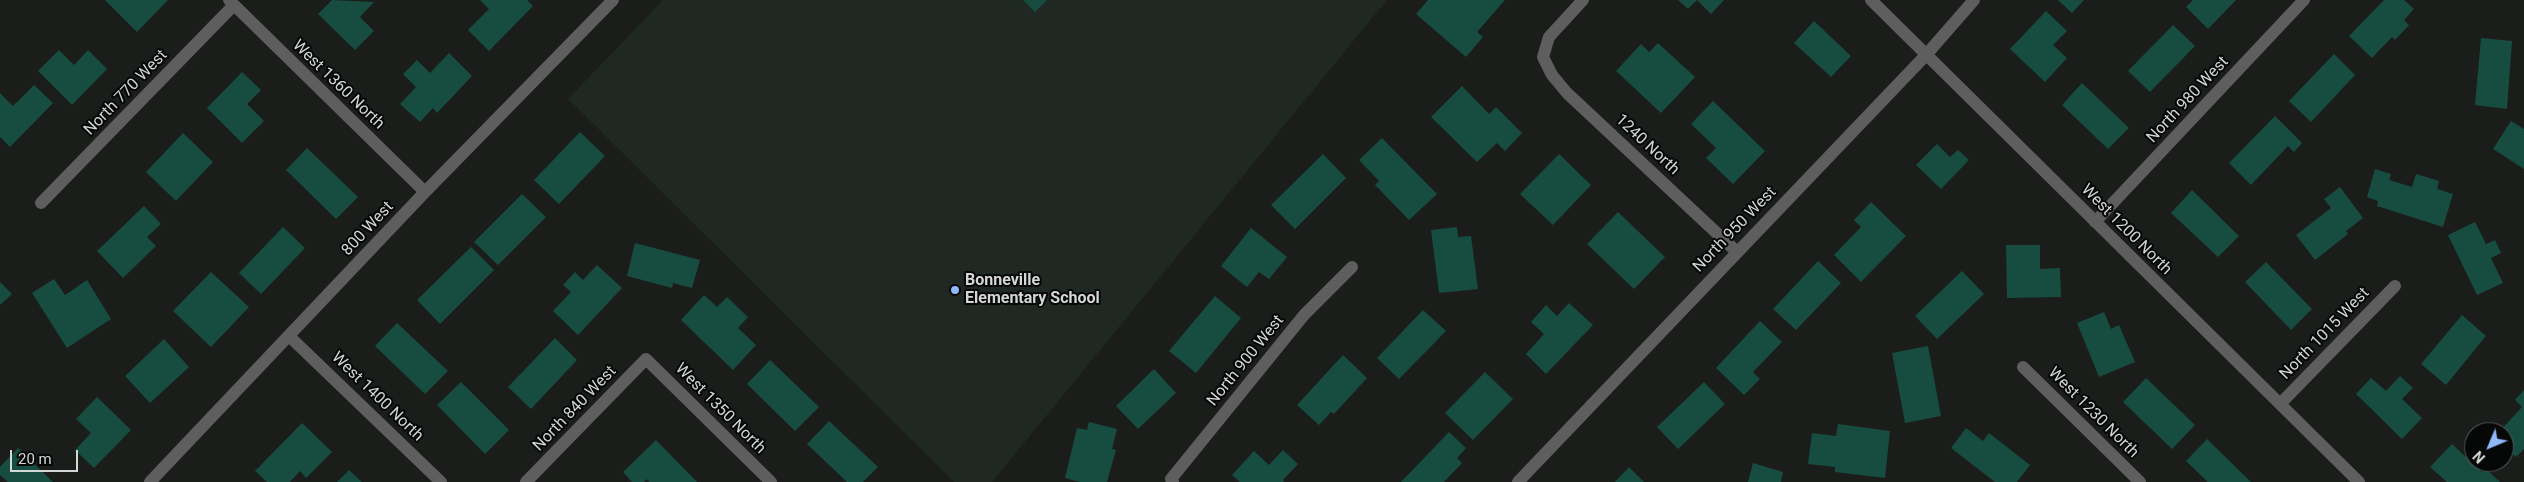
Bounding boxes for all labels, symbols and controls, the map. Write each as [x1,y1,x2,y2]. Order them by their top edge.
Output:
street label: West 1360 North [288,36,388,134]
street label: North 770 West [80,46,172,140]
street label: North 980 West [2143,53,2233,147]
street label: 1240 North [1611,111,1683,179]
street label: West 1200 North [2077,181,2175,279]
street label: North 950 West [1689,183,1781,277]
street label: 800 West [338,198,398,260]
place label: Bonneville Elementary School [965,271,1100,309]
marker: Bonneville Elementary School [949,284,961,296]
street label: North 1015 West [2276,284,2374,384]
street label: North 900 West [1204,312,1288,410]
street label: West 1400 North [327,348,427,446]
street label: West 1350 North [671,360,769,458]
street label: North 840 West [529,362,621,456]
street label: West 1230 North [2044,364,2142,462]
north arrow [2464,422,2514,472]
scale bar [12,440,80,472]
text: N [2470,448,2488,466]
text: 20 m [18,450,52,468]

